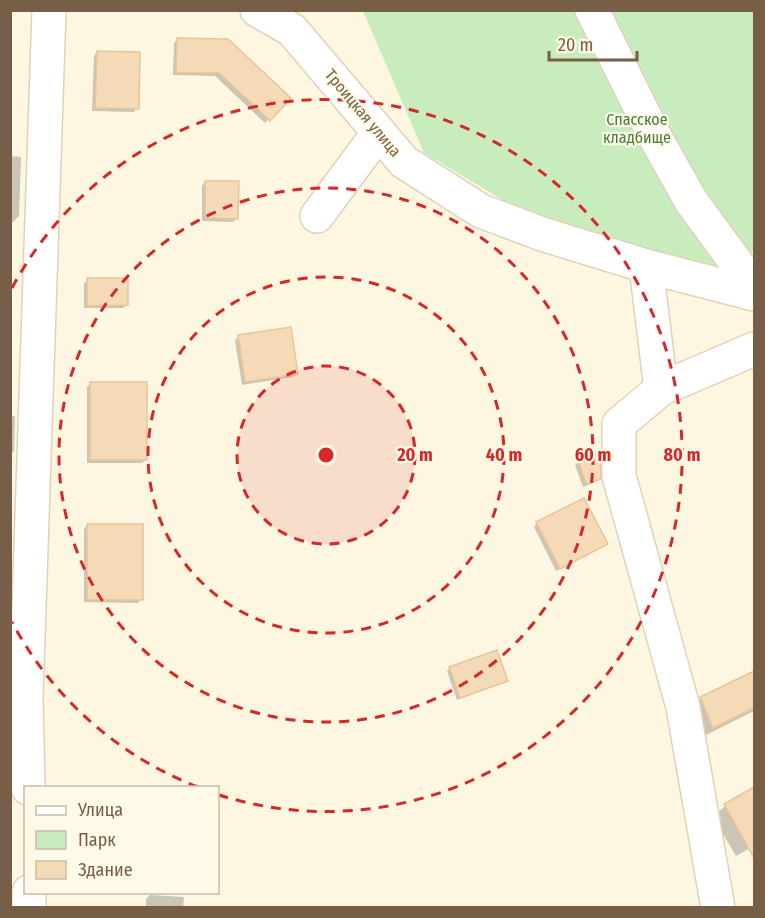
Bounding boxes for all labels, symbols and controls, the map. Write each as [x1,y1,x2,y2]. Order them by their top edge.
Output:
scale bar [549,24,638,62]
text: 20 m [558,34,593,56]
street label: Троицкая улица [321,65,405,161]
park label: Спасское кладбище [603,110,671,147]
text: 20 m [396,444,433,466]
text: 40 m [486,444,522,466]
text: 60 m [575,444,611,466]
text: 80 m [664,444,700,466]
centre of rings [316,445,336,465]
legend [24,786,219,894]
text: Улица [77,799,123,821]
text: Парк [78,829,116,851]
text: Здание [78,859,133,881]

